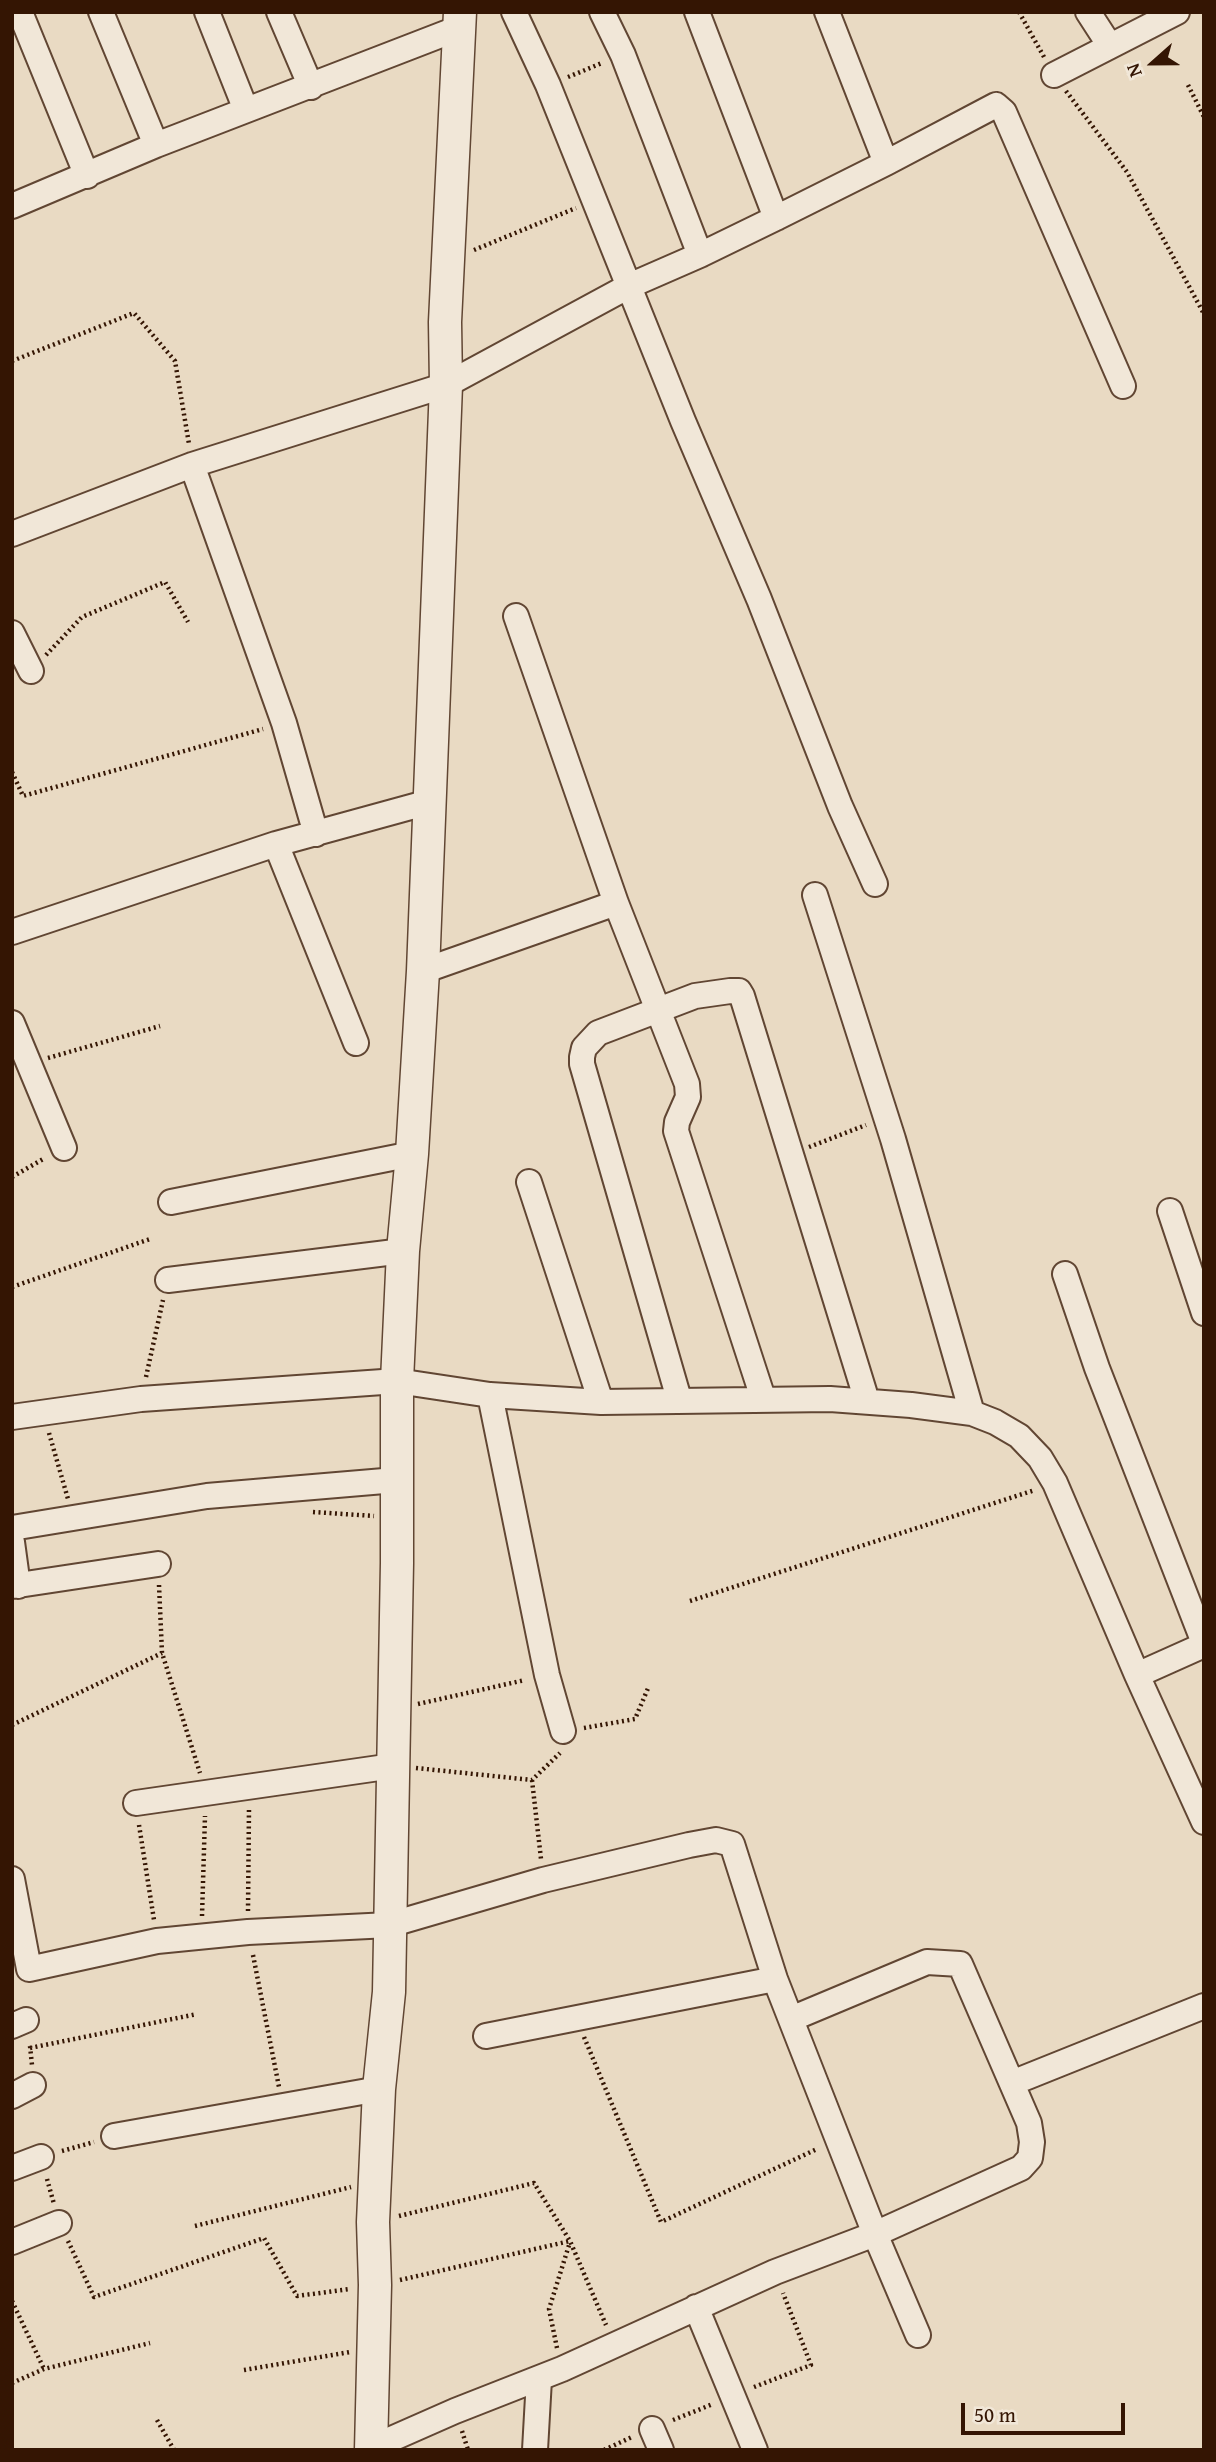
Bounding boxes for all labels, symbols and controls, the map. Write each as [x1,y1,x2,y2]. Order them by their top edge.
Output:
north arrow [1118,28,1188,98]
text: N [1118,60,1149,81]
scale bar [964,2388,1128,2432]
text: 50 m [974,2399,1016,2430]

